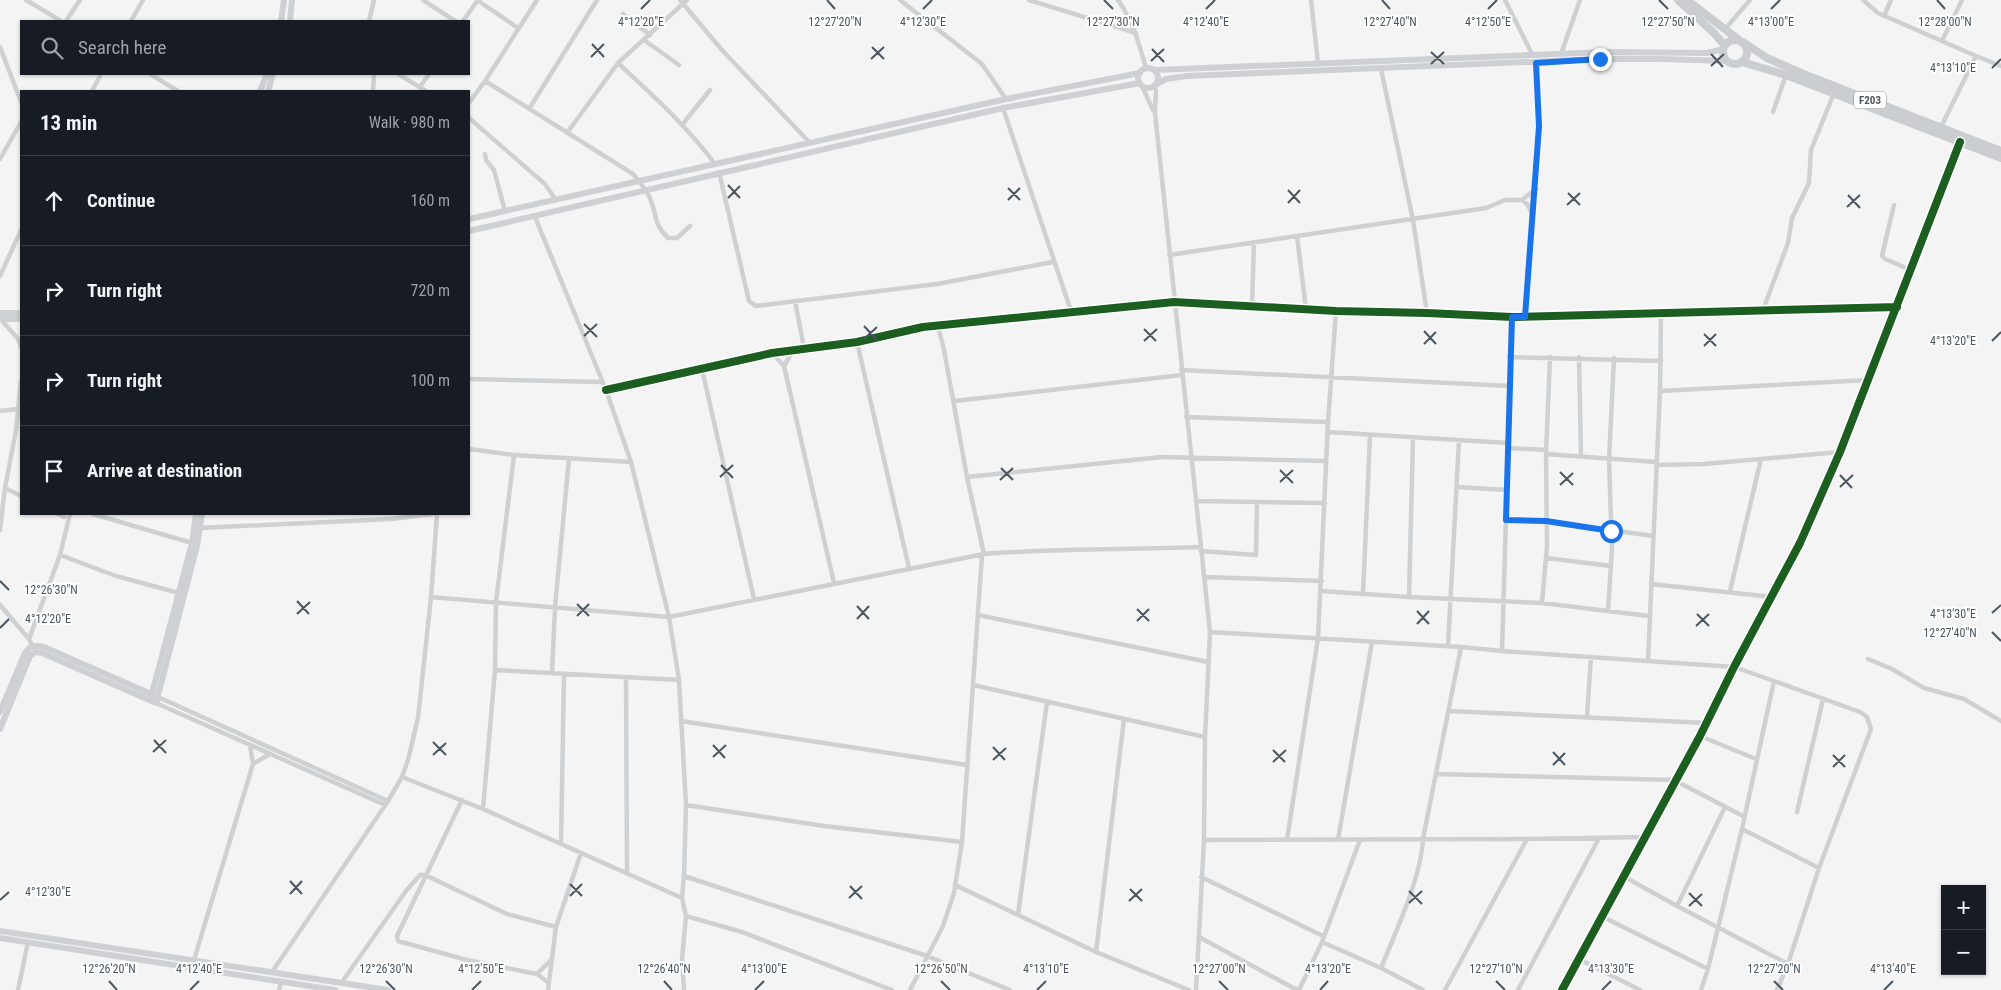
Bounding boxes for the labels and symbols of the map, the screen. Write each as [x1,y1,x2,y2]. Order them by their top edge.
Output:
text: 4°12'20"E [618,15,664,29]
text: 12°27'20"N [808,15,862,29]
text: 4°12'30"E [900,15,946,29]
text: 12°27'30"N [1086,15,1140,29]
text: 4°12'40"E [1183,15,1229,29]
text: 12°27'40"N [1363,15,1417,29]
text: 4°12'50"E [1465,15,1511,29]
text: 12°27'50"N [1641,15,1695,29]
text: 4°13'00"E [1748,15,1794,29]
text: 12°28'00"N [1918,15,1972,29]
route end [1589,48,1612,71]
text: 4°13'10"E [1930,61,1976,75]
road number: F203 [1854,92,1886,108]
text: 4°13'20"E [1930,334,1976,348]
route start [1600,520,1623,543]
text: 12°26'30"N [24,583,78,597]
text: 4°13'30"E [1930,607,1976,621]
text: 4°12'20"E [25,612,71,626]
text: 12°27'40"N [1923,626,1977,640]
text: 4°12'30"E [25,885,71,899]
text: 12°26'20"N [82,962,136,976]
text: 4°12'40"E [176,962,222,976]
text: 12°26'30"N [359,962,413,976]
text: 4°12'50"E [458,962,504,976]
text: 12°26'40"N [637,962,691,976]
text: 4°13'00"E [741,962,787,976]
text: 12°26'50"N [914,962,968,976]
text: 4°13'10"E [1023,962,1069,976]
text: 12°27'00"N [1192,962,1246,976]
text: 4°13'20"E [1305,962,1351,976]
text: 12°27'10"N [1469,962,1523,976]
text: 4°13'30"E [1588,962,1634,976]
text: 12°27'20"N [1747,962,1801,976]
text: 4°13'40"E [1870,962,1916,976]

